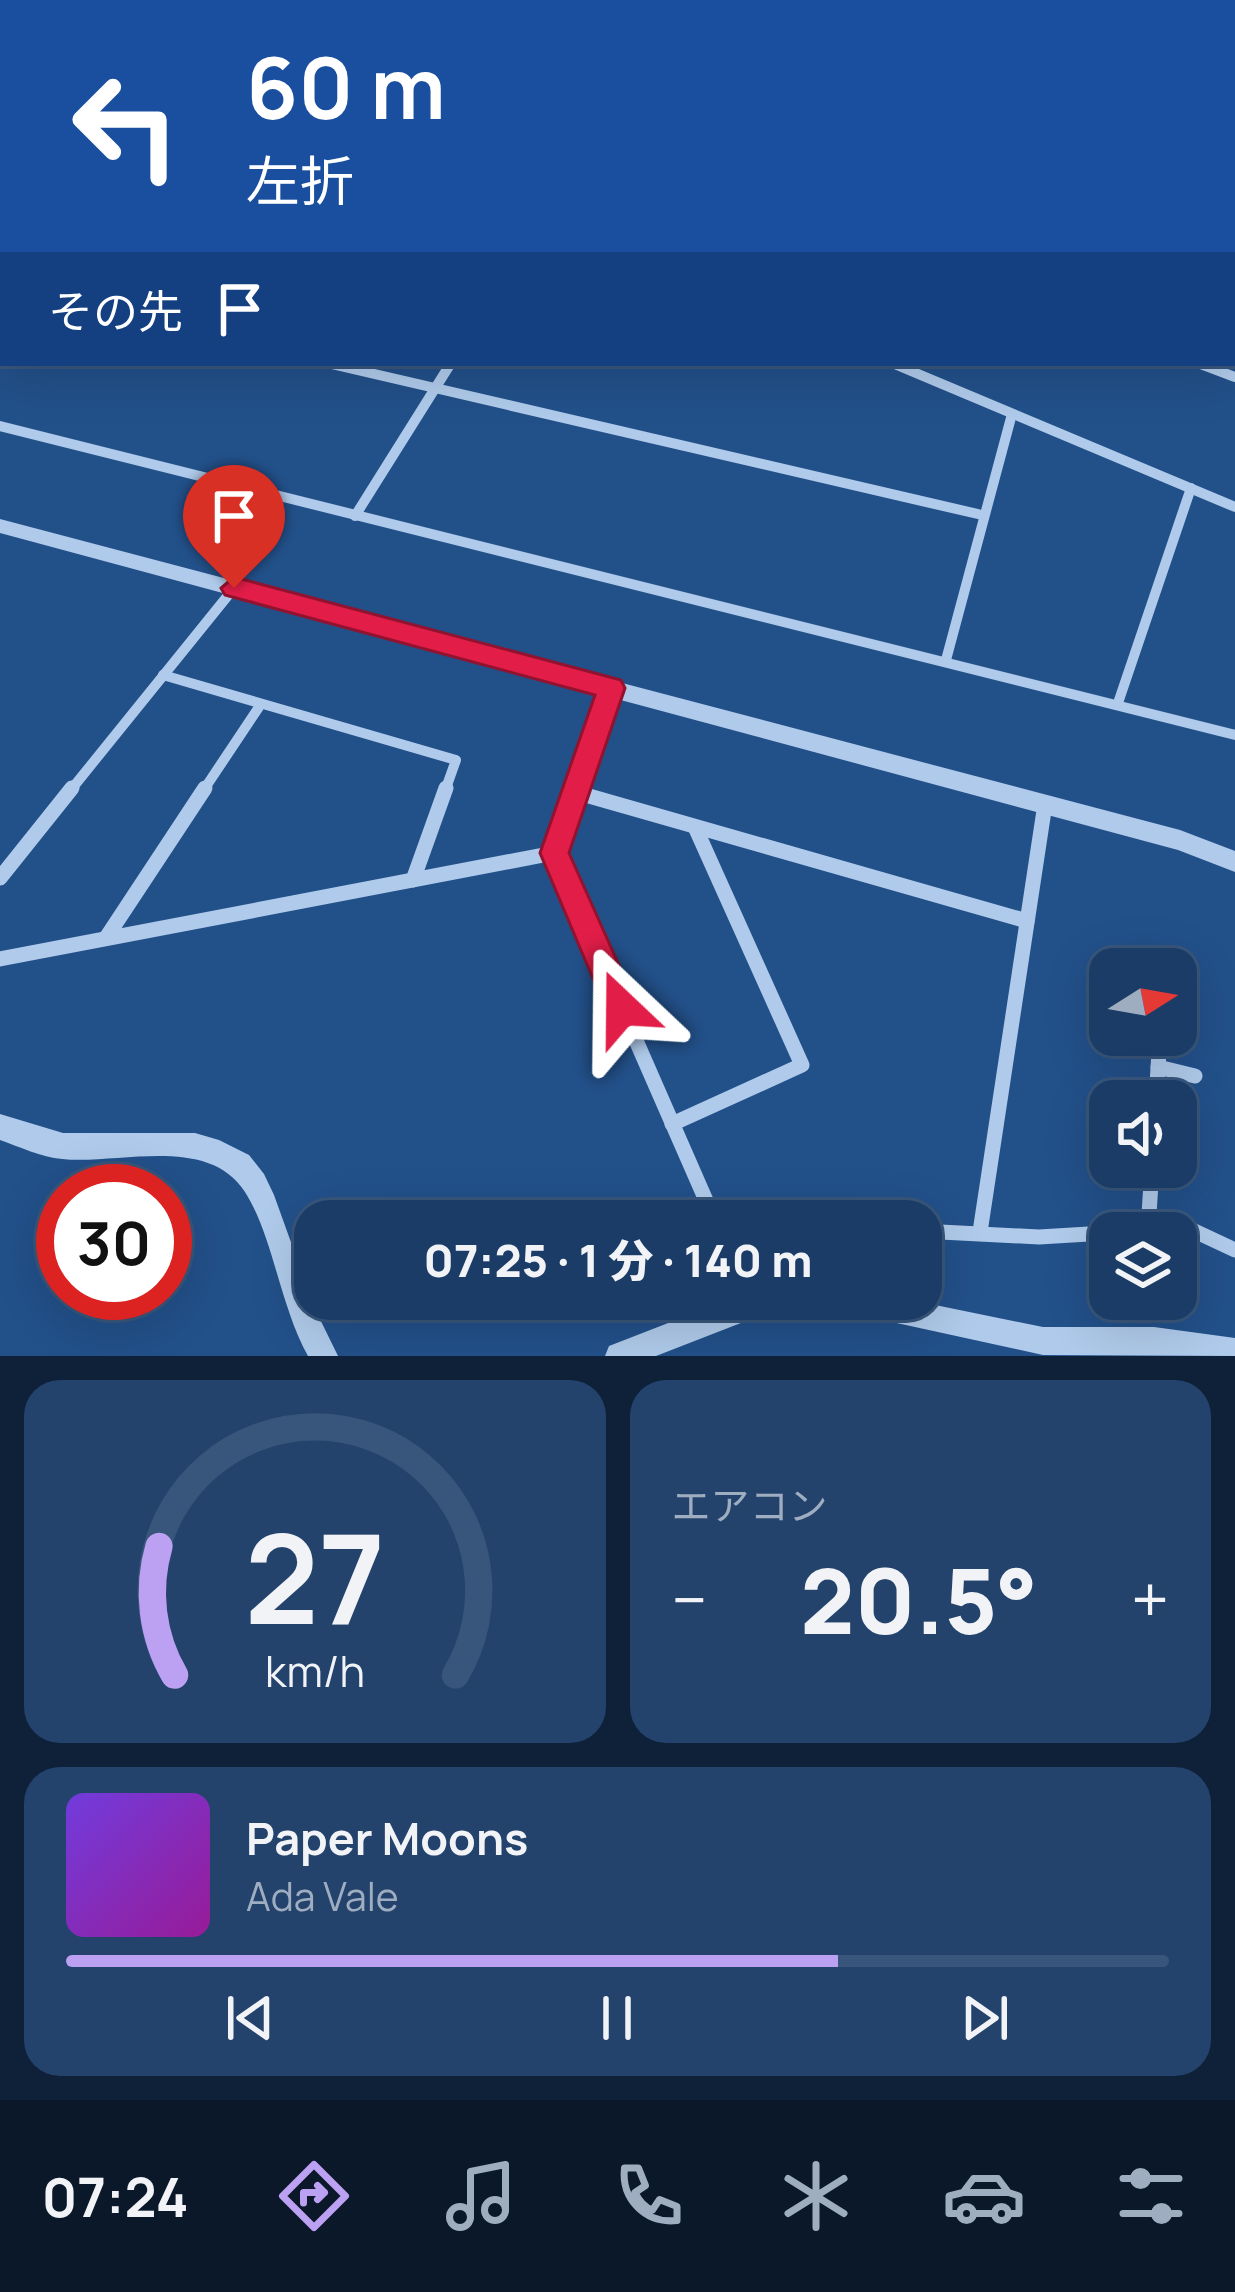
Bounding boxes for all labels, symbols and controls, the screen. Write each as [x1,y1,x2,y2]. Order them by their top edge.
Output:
text: 60 m [246,29,446,144]
icon: left [48,48,204,204]
text: 左折 [246,143,354,217]
icon: arrive [207,276,273,342]
text: その先 [48,280,183,342]
pin [183,465,285,588]
icon: arrive [201,483,267,549]
position arrow [559,945,685,1071]
north arrow [1089,948,1197,1056]
map controls [1089,948,1197,1320]
button: sound [1089,1080,1197,1188]
speed limit sign: 30 [36,1164,192,1320]
button: layers [1089,1212,1197,1320]
text: 07:25 · 1 分 · 140 m [424,1229,812,1291]
text: エアコン [672,1478,828,1532]
text: 27 [244,1491,385,1661]
text: 20.5° [800,1538,1038,1661]
text: − [672,1554,707,1644]
text: + [1131,1554,1169,1644]
text: km/h [265,1640,365,1699]
text: Paper Moons [246,1807,528,1869]
text: Ada Vale [246,1869,399,1923]
icon: previous [217,1985,283,2051]
icon: pause [584,1985,650,2051]
icon: next [952,1985,1018,2051]
icon: directions [272,2154,356,2238]
icon: music [439,2154,523,2238]
icon: phone [607,2154,691,2238]
icon: climate [774,2154,858,2238]
icon: car [942,2154,1026,2238]
icon: filters [1109,2154,1193,2238]
text: 07:24 [42,2159,189,2233]

